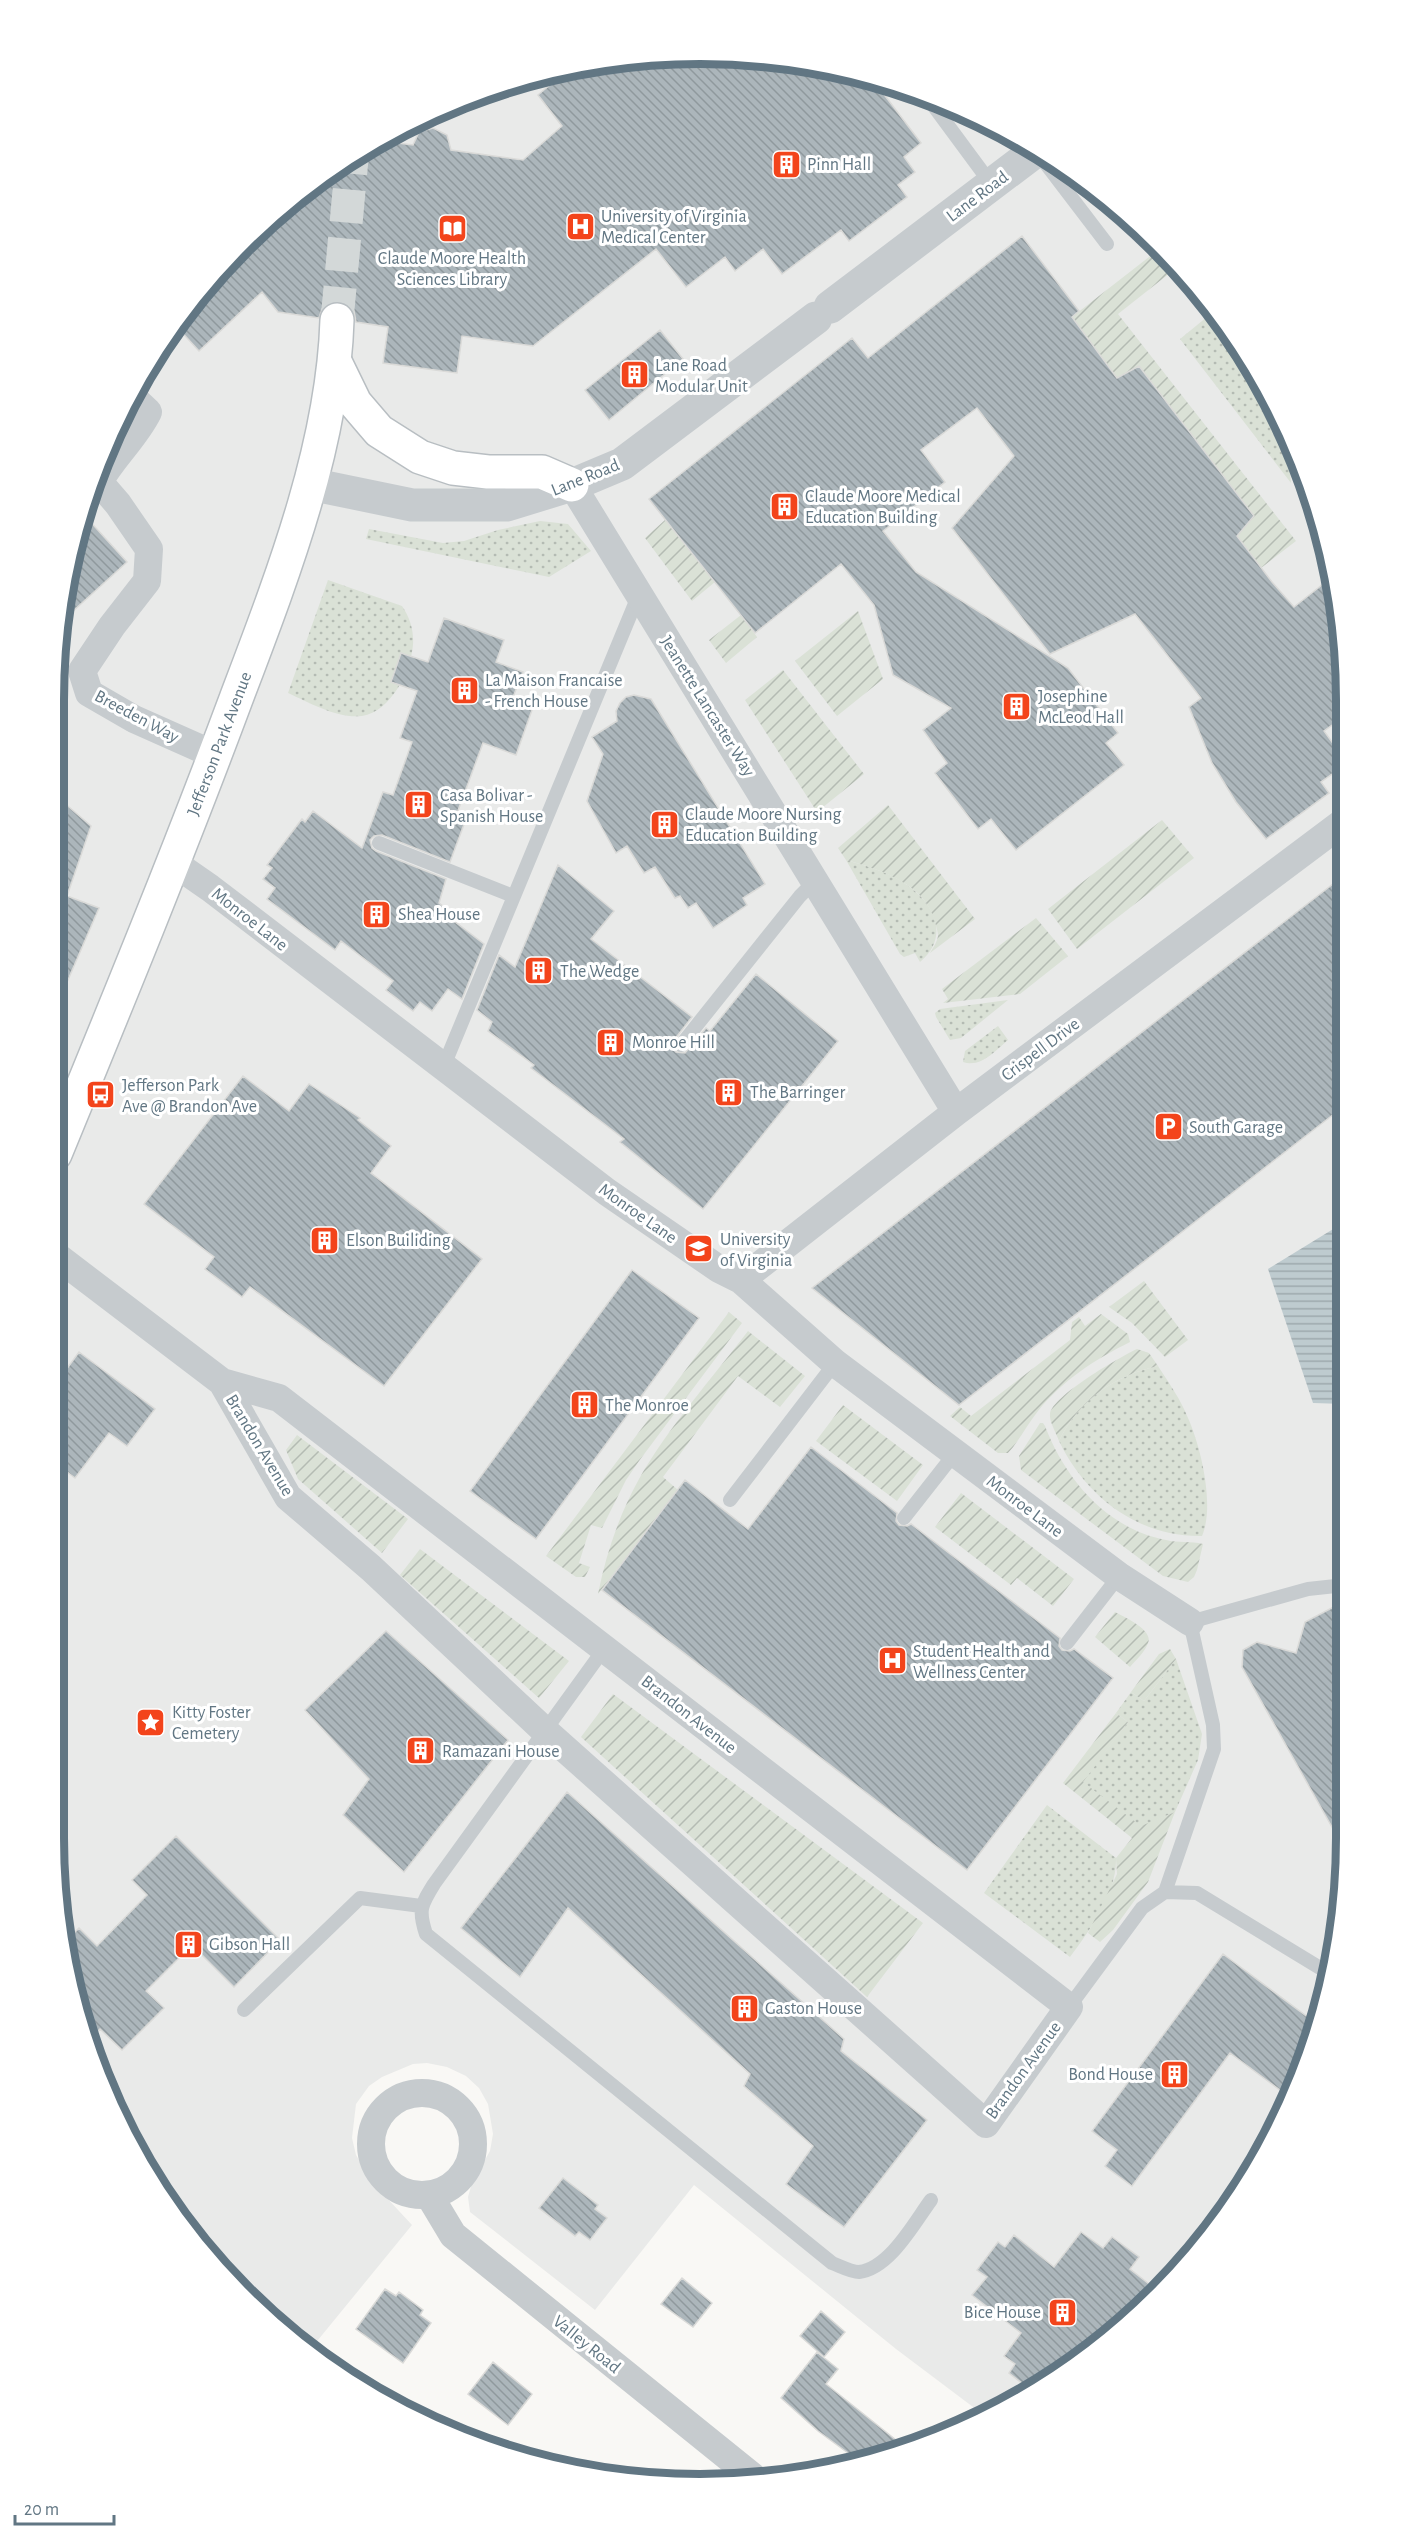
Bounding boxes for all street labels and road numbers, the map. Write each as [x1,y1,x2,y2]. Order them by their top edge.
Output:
street label: Lane Road [943,168,1012,226]
street label: Lane Road [549,456,622,500]
street label: Jeanette Lancaster Way [657,633,758,780]
street label: Jefferson Park Avenue [184,670,255,818]
street label: Breeden Way [91,687,182,747]
street label: Monroe Lane [208,885,291,955]
street label: Crispell Drive [998,1015,1083,1085]
street label: Monroe Lane [595,1180,680,1247]
street label: Brandon Avenue [222,1391,297,1500]
street label: Monroe Lane [983,1472,1066,1541]
street label: Brandon Avenue [637,1672,739,1757]
street label: Brandon Avenue [983,2019,1065,2123]
street label: Valley Road [549,2312,624,2377]

